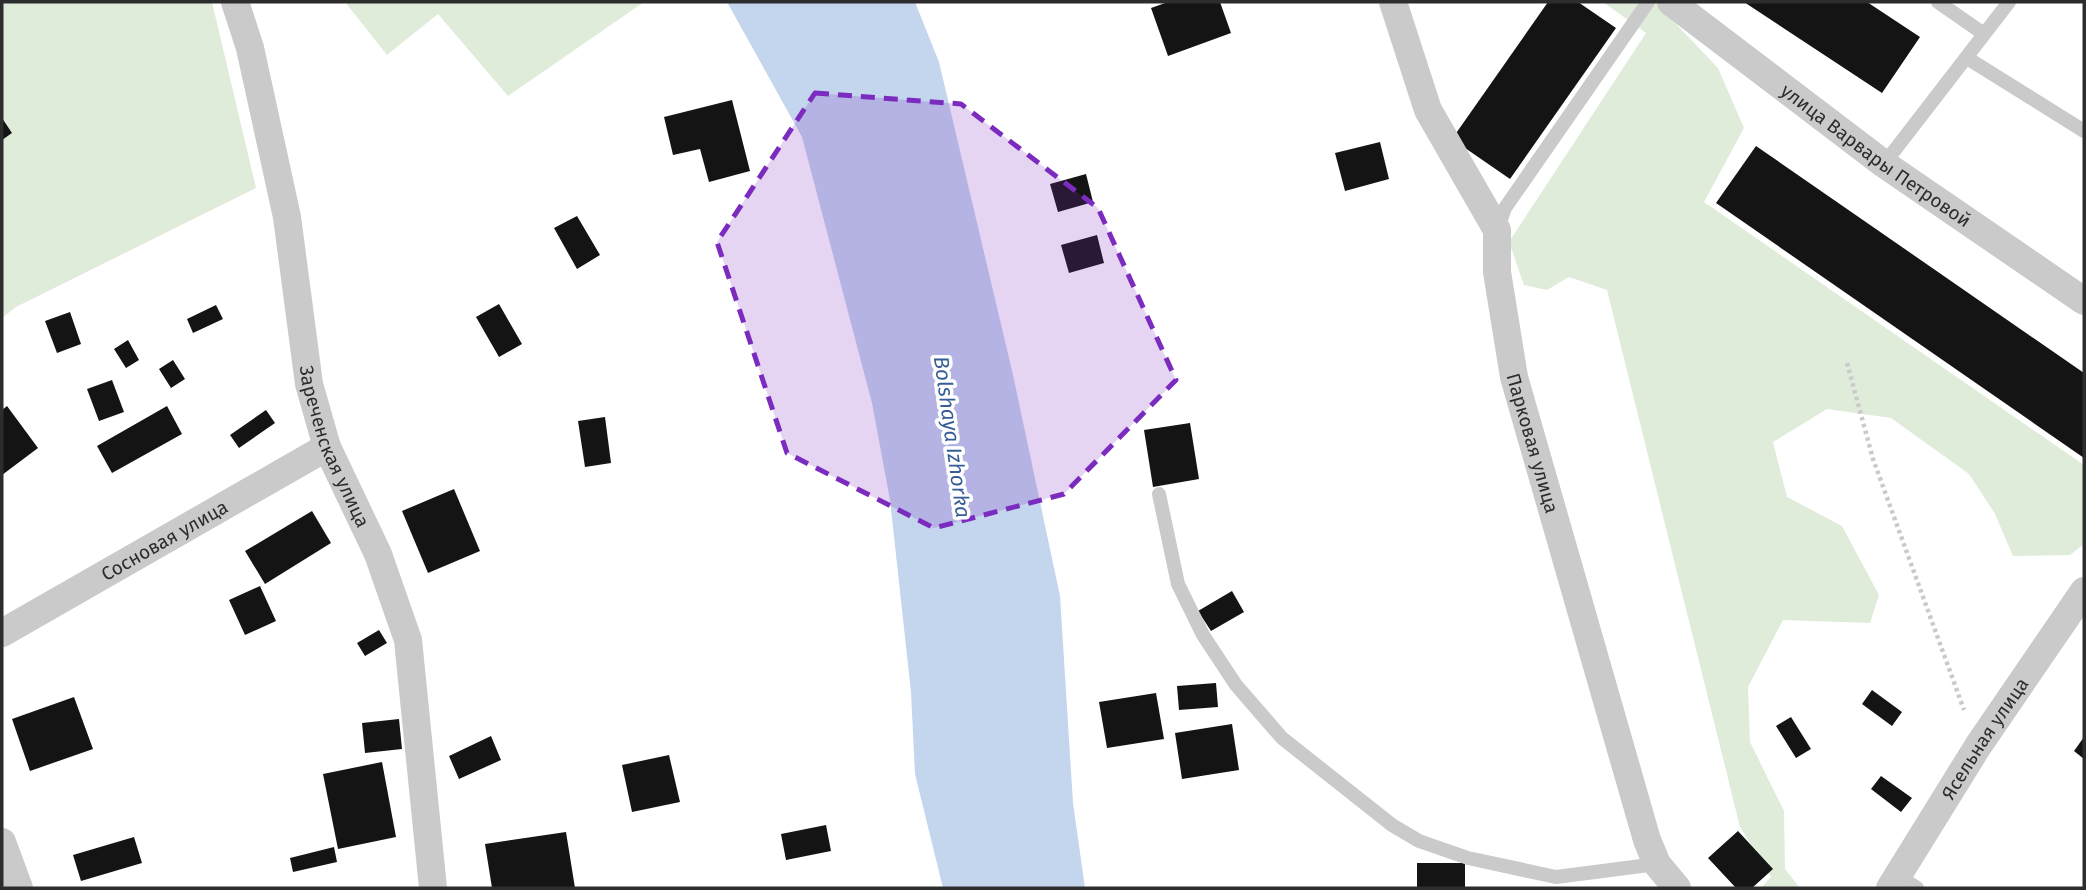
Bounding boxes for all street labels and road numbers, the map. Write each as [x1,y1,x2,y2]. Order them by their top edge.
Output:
street label: улица Варвары Петровой [1777,78,1975,232]
street label: Зареченская улица [295,364,375,531]
street label: Парковая улица [1502,370,1564,516]
street label: Сосновая улица [97,495,232,585]
street label: Ясельная улица [1936,673,2033,804]

